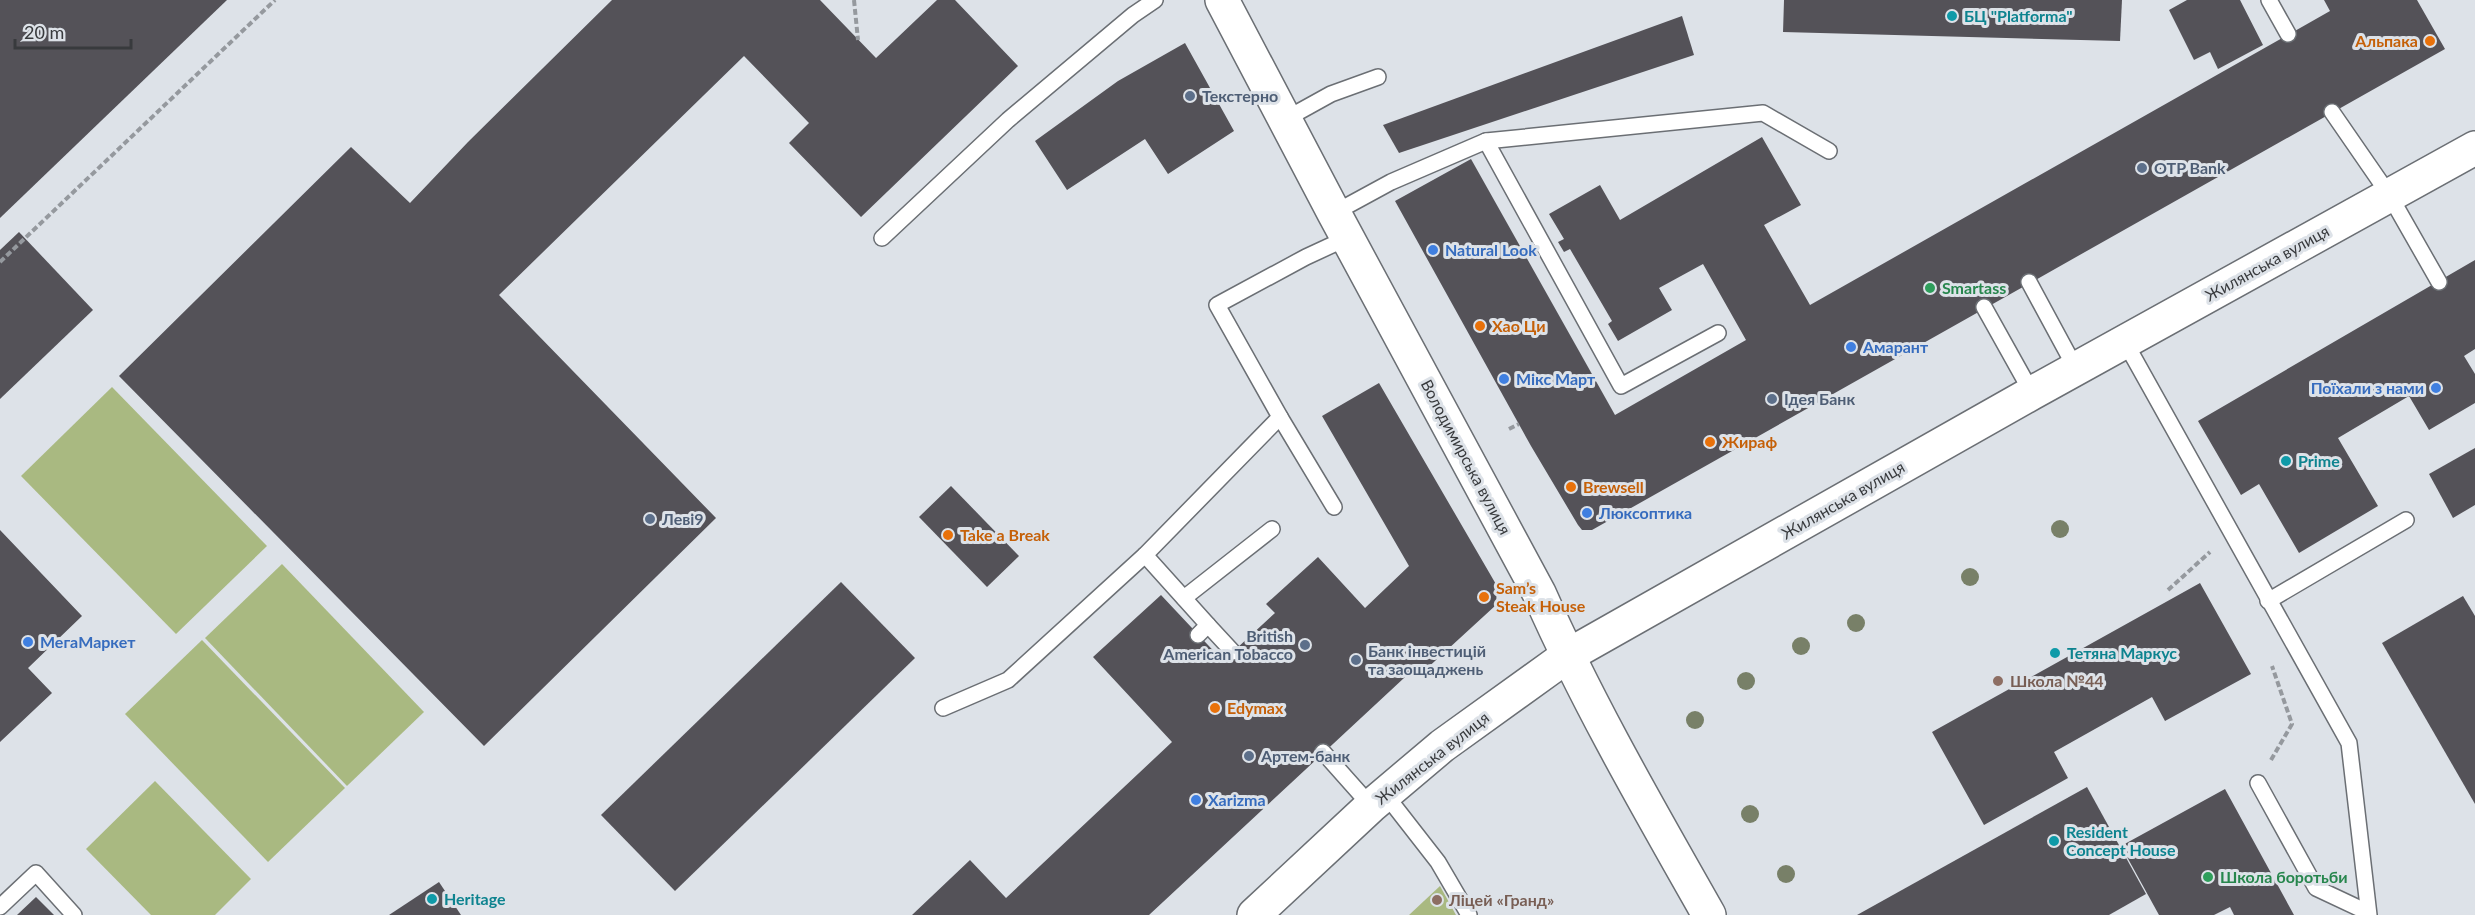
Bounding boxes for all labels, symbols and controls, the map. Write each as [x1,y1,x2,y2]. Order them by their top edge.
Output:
place label: БЦ "Platforma" [1964,6,2073,25]
marker: БЦ "Platforma" [1945,9,1959,23]
scale bar [15,12,130,50]
text: 20 m [24,21,64,43]
place label: Альпака [2354,31,2418,50]
marker: Альпака [2423,34,2437,48]
place label: Текстерно [1202,86,1278,105]
marker: Текстерно [1183,89,1197,103]
place label: OTP Bank [2154,158,2226,177]
marker: OTP Bank [2135,161,2149,175]
street label: Жилянська вулиця [2201,221,2332,305]
place label: Natural Look [1445,240,1537,259]
marker: Natural Look [1426,243,1440,257]
place label: Smartass [1942,278,2006,297]
marker: Smartass [1923,281,1937,295]
place label: Хао Ци [1492,316,1546,335]
marker: Хао Ци [1473,319,1487,333]
place label: Амарант [1862,337,1929,356]
marker: Амарант [1844,340,1858,354]
place label: Мікс Март [1516,369,1596,388]
marker: Мікс Март [1497,372,1511,386]
street label: Володимирська вулиця [1418,376,1515,537]
place label: Поїхали з нами [2311,378,2424,397]
marker: Поїхали з нами [2429,381,2443,395]
place label: Ідея Банк [1784,389,1855,408]
marker: Ідея Банк [1765,392,1779,406]
place label: Жираф [1722,432,1777,451]
marker: Жираф [1703,435,1717,449]
place label: Prime [2298,451,2340,470]
marker: Prime [2279,454,2293,468]
street label: Жилянська вулиця [1778,457,1908,543]
place label: Brewsell [1583,477,1644,496]
marker: Brewsell [1564,480,1578,494]
place label: Люксоптика [1598,503,1692,522]
marker: Люксоптика [1580,506,1594,520]
place label: Леві9 [661,509,704,528]
marker: Леві9 [643,512,657,526]
place label: Take a Break [960,525,1050,544]
marker: Take a Break [941,528,955,542]
place label: Sam’s Steak House [1496,578,1586,615]
marker: Sam’s Steak House [1477,590,1491,604]
place label: British American Tobacco [1162,626,1293,663]
place label: МегаМаркет [40,632,136,651]
marker: МегаМаркет [21,635,35,649]
marker: British American Tobacco [1298,638,1312,652]
place label: Банк інвестицій та заощаджень [1368,641,1486,678]
place label: Тетяна Маркус [2067,643,2177,662]
marker: Тетяна Маркус [2048,646,2062,660]
marker: Банк інвестицій та заощаджень [1349,653,1363,667]
place label: Школа №44 [2010,671,2104,690]
marker: Школа №44 [1991,674,2005,688]
place label: Edymax [1227,698,1284,717]
marker: Edymax [1208,701,1222,715]
street label: Жилянська вулиця [1371,707,1492,808]
place label: Артем-банк [1260,746,1351,765]
marker: Артем-банк [1242,749,1256,763]
place label: Xarizma [1208,790,1266,809]
marker: Xarizma [1189,793,1203,807]
place label: Resident Concept House [2066,822,2176,859]
marker: Resident Concept House [2047,834,2061,848]
place label: Школа боротьби [2220,867,2348,886]
marker: Школа боротьби [2201,870,2215,884]
place label: Heritage [444,889,506,908]
place label: Ліцей «Гранд» [1448,890,1554,909]
marker: Heritage [425,892,439,906]
marker: Ліцей «Гранд» [1430,893,1444,907]

